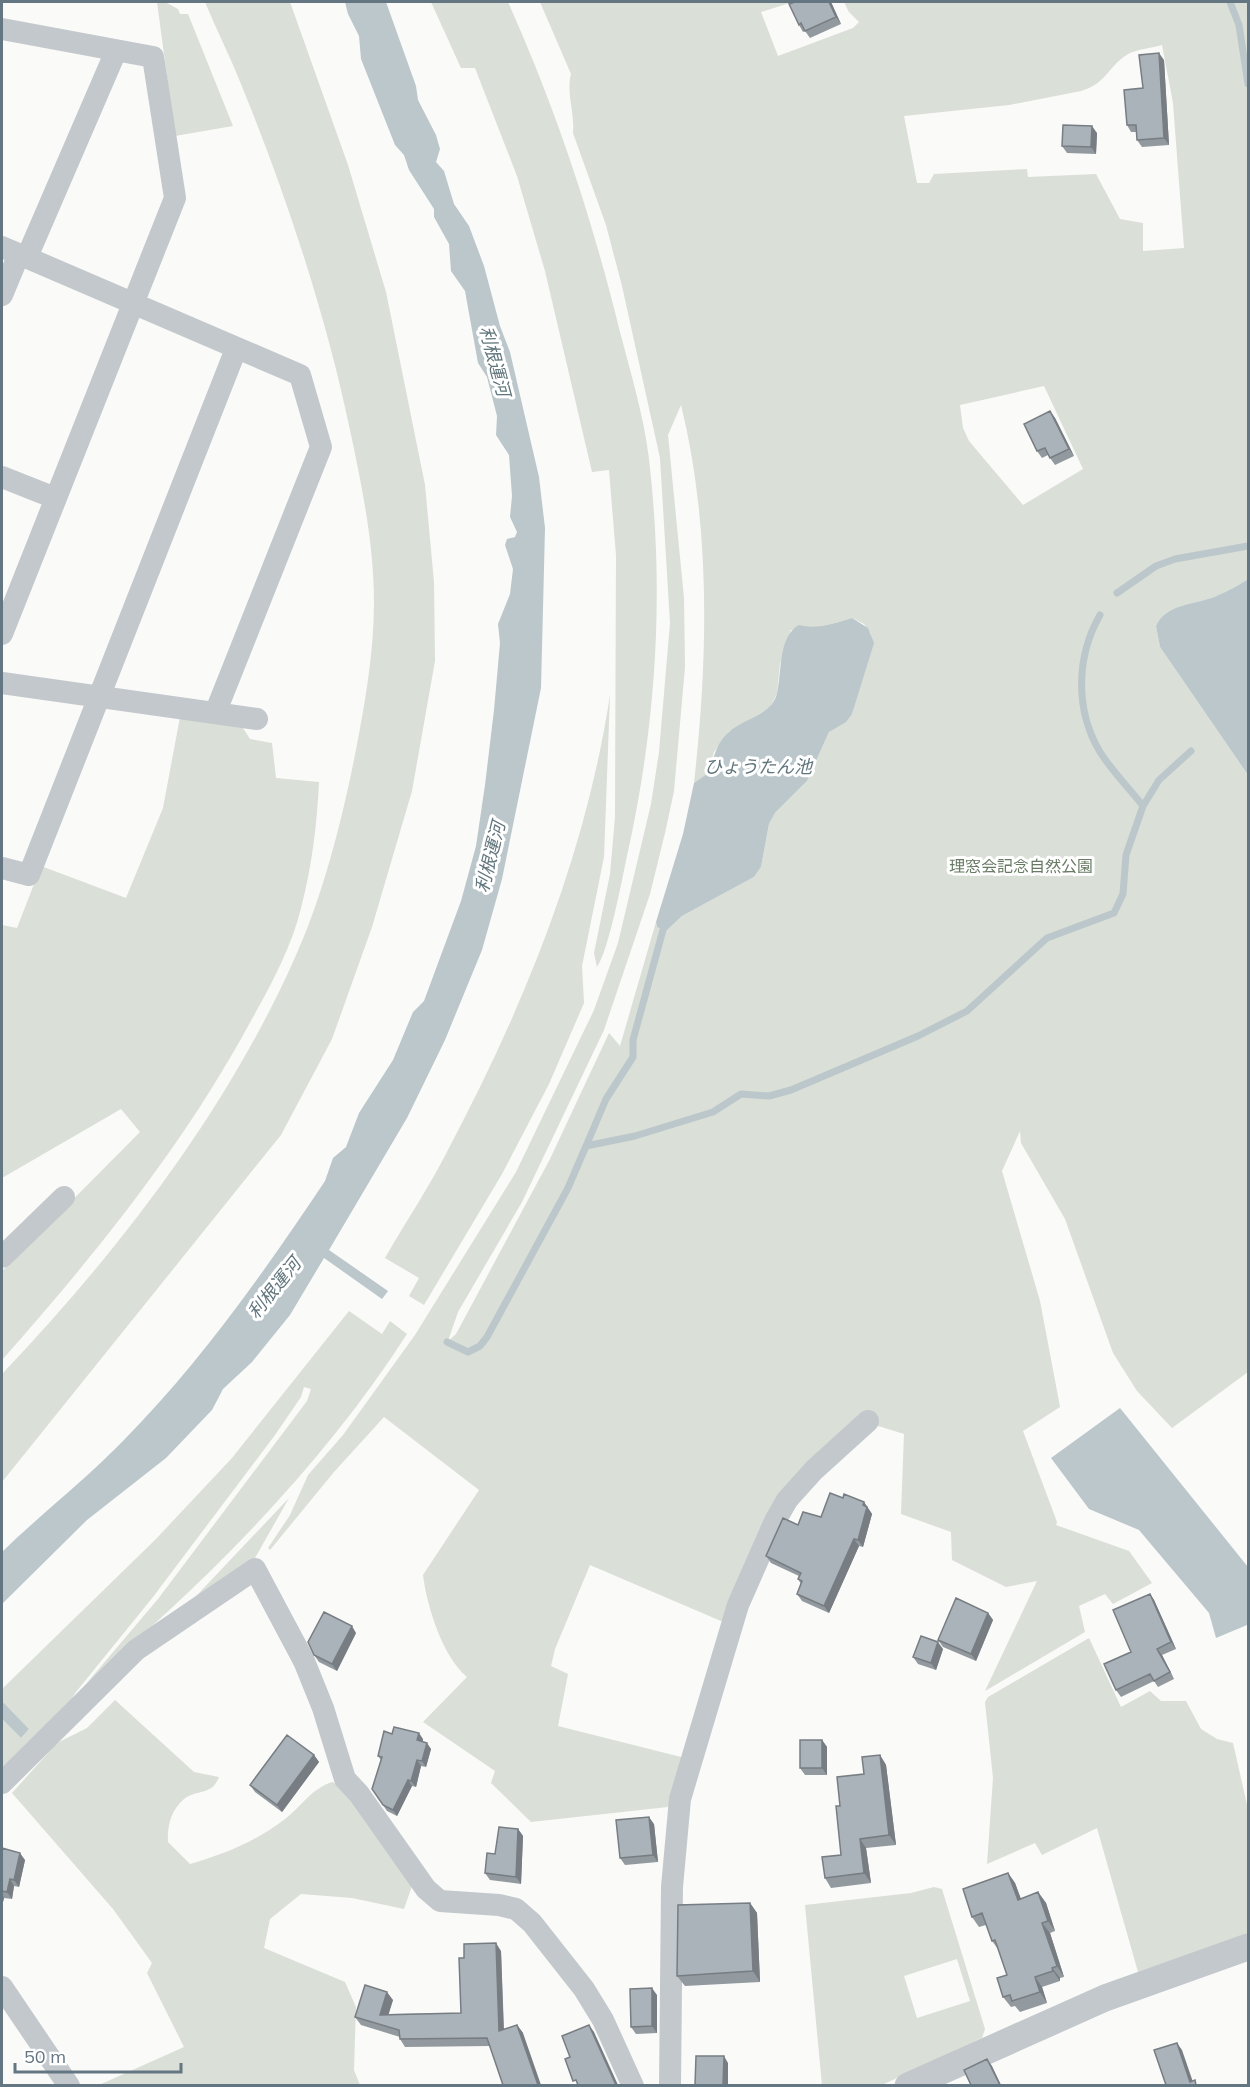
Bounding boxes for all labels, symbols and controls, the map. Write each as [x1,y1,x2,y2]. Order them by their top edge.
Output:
water label: 利根運河 [475,323,516,402]
water label: ひょうたん池 [704,755,814,778]
water label: 利根運河 [470,816,511,895]
park label: 理窓会記念自然公園 [949,856,1093,876]
water label: 利根運河 [242,1250,307,1323]
scale bar [15,2036,182,2074]
text: 50 m [24,2045,66,2068]

